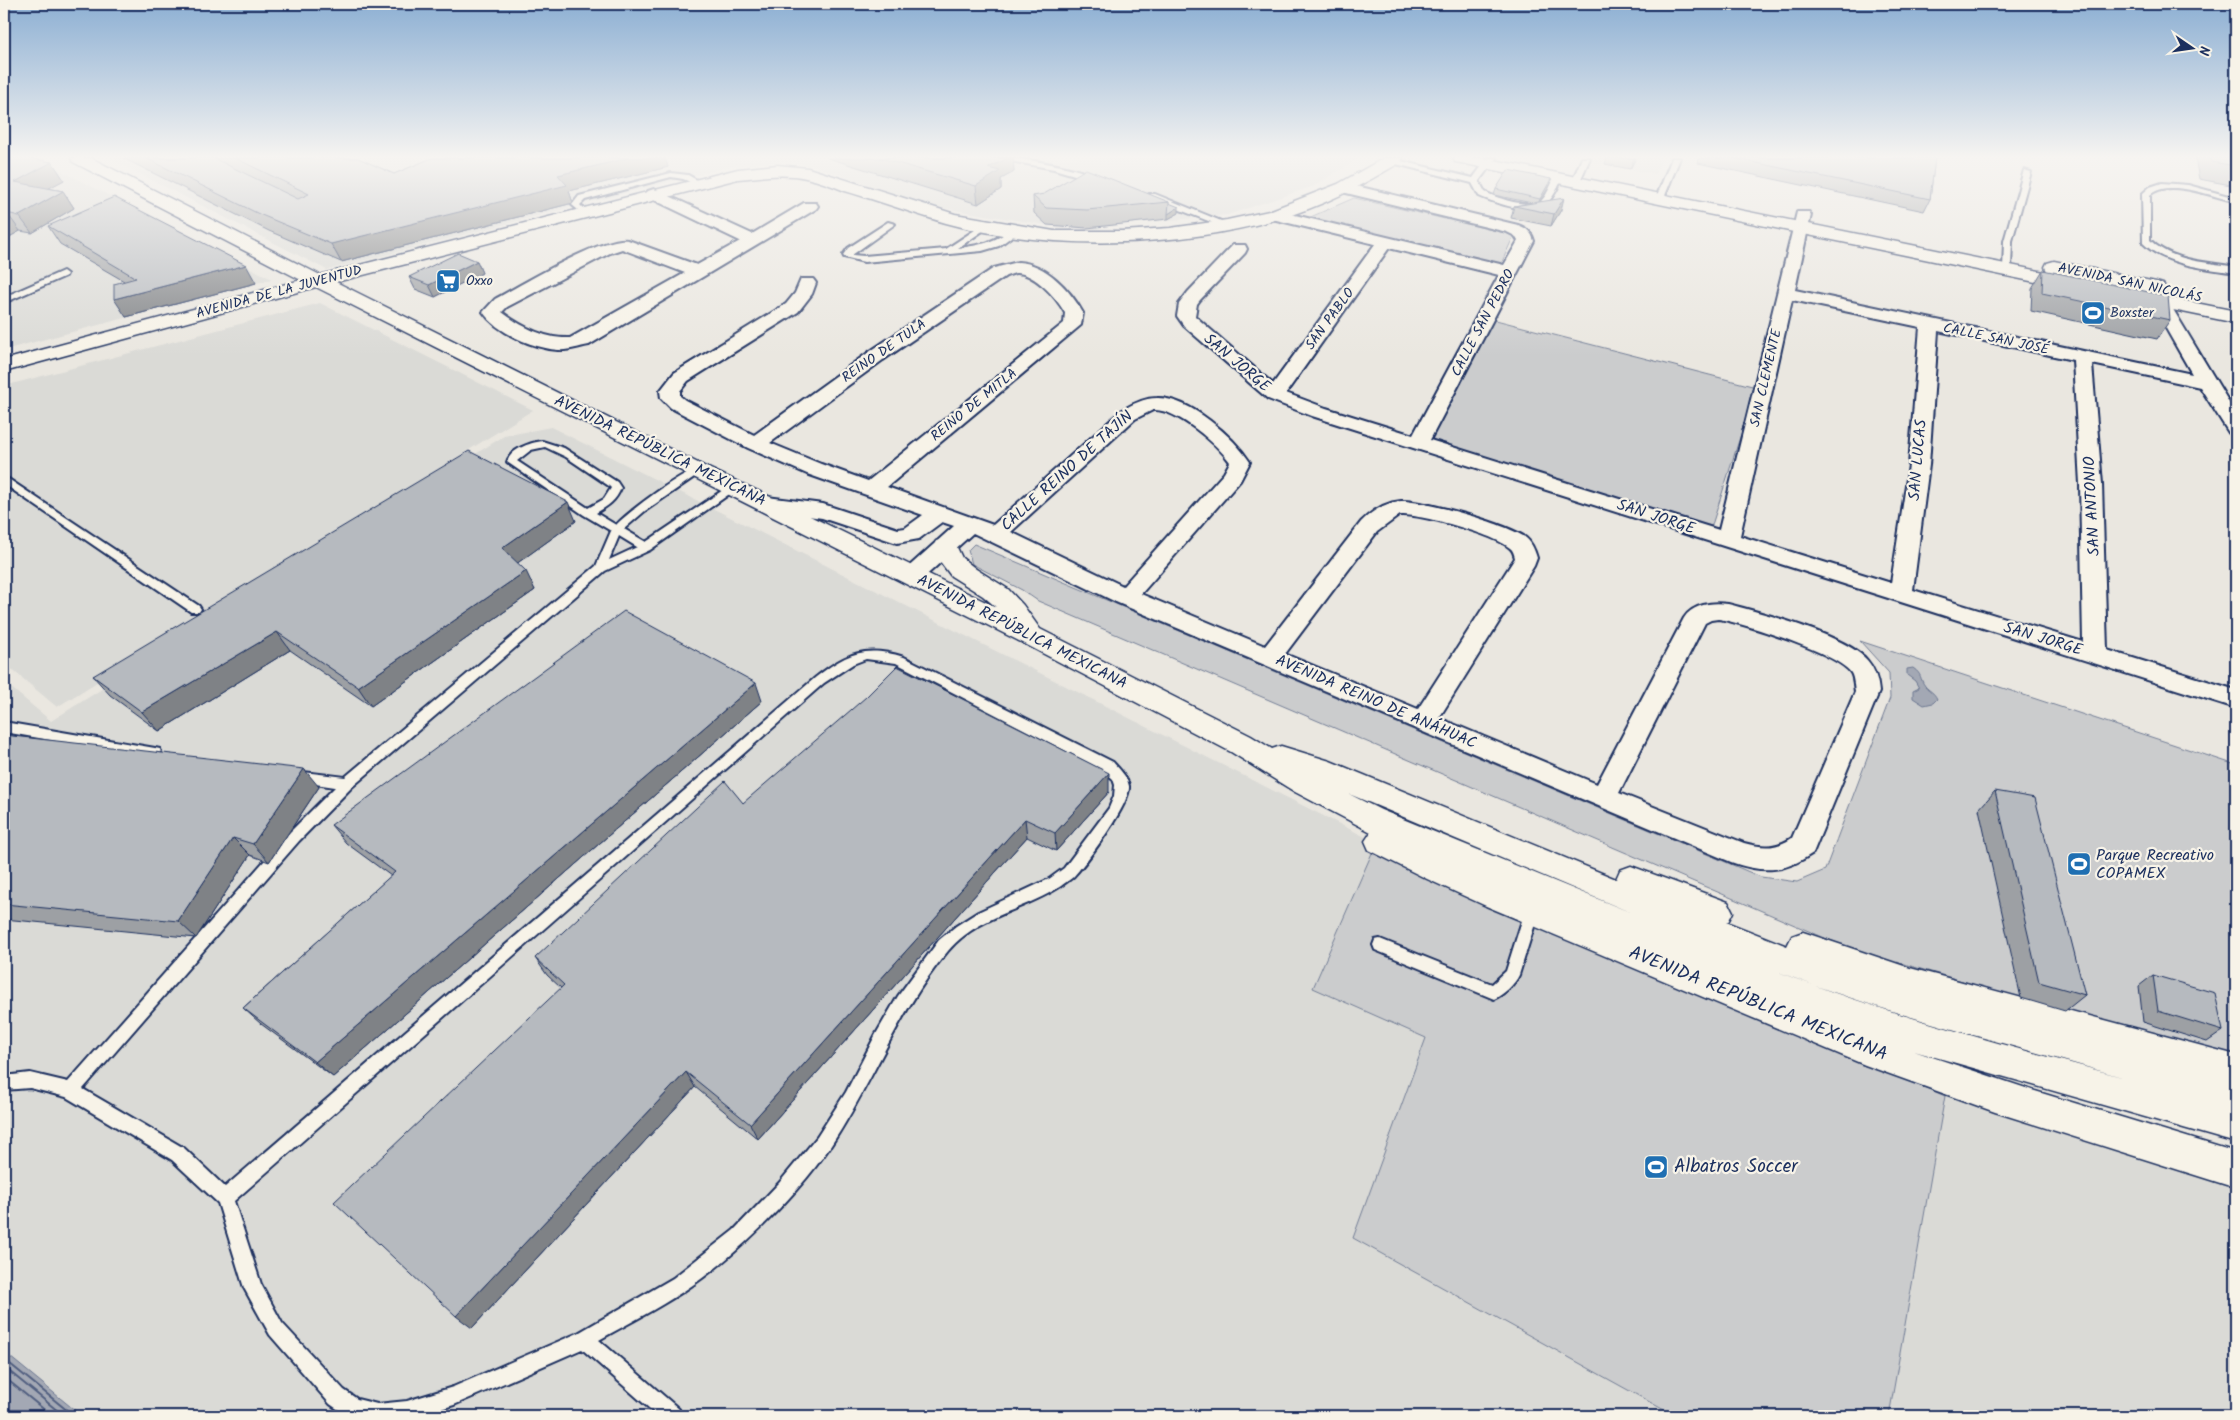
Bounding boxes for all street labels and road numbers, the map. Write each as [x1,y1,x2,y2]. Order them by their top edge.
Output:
street label: AVENIDA SAN NICOLÁS [2056,257,2205,309]
street label: AVENIDA DE LA JUVENTUD [194,259,364,325]
street label: CALLE SAN PEDRO [1445,265,1521,381]
street label: SAN PABLO [1300,283,1360,355]
street label: REINO DE TULA [837,314,931,388]
street label: CALLE SAN JOSÉ [1941,317,2052,361]
street label: SAN CLEMENTE [1744,326,1788,429]
street label: SAN JORGE [1198,327,1277,399]
street label: REINO DE MITLA [926,363,1022,447]
street label: AVENIDA REPÚBLICA MEXICANA [550,389,770,513]
street label: CALLE REINO DE TAJÍN [995,404,1139,537]
street label: SAN LUCAS [1902,418,1934,502]
street label: SAN ANTONIO [2077,455,2107,557]
street label: SAN JORGE [1614,493,1699,542]
street label: AVENIDA REPÚBLICA MEXICANA [912,568,1132,696]
street label: SAN JORGE [2000,615,2086,663]
street label: AVENIDA REINO DE ANÁHUAC [1271,648,1481,756]
street label: AVENIDA REPÚBLICA MEXICANA [1624,938,1892,1070]

